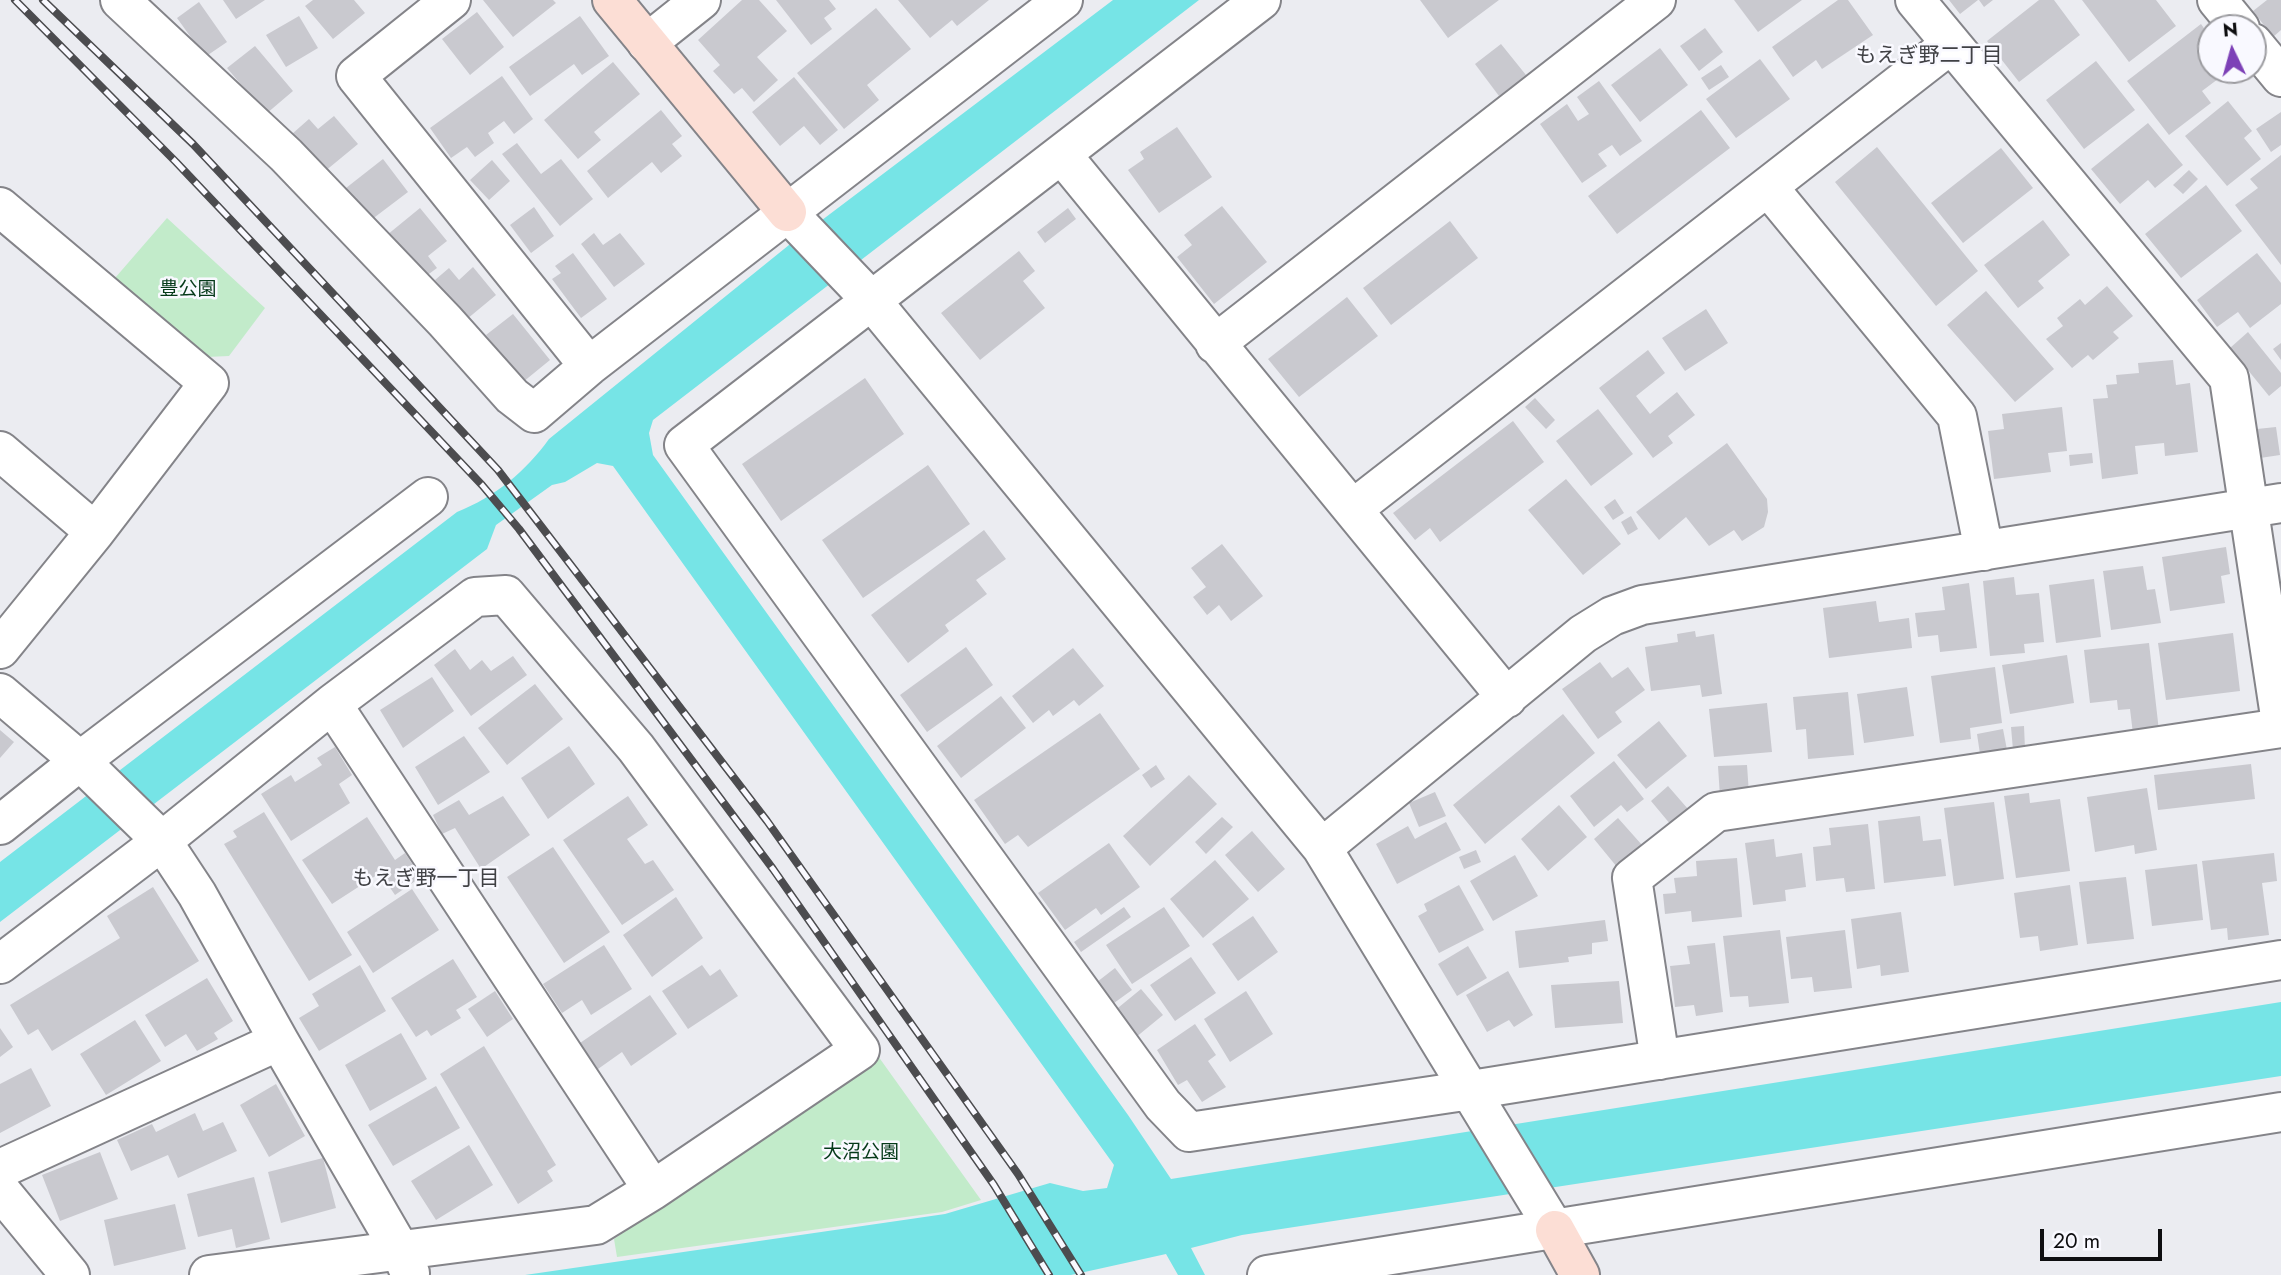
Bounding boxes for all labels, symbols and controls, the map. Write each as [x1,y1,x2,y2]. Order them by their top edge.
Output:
north arrow [2197,14,2267,84]
text: N [2222,15,2239,44]
district label: もえぎ野二丁目 [1856,44,2002,70]
park label: 豊公園 [160,279,216,301]
district label: もえぎ野一丁目 [353,867,499,893]
park label: 大沼公園 [823,1142,899,1164]
scale bar [2043,1216,2166,1260]
text: 20 m [2053,1226,2100,1256]

